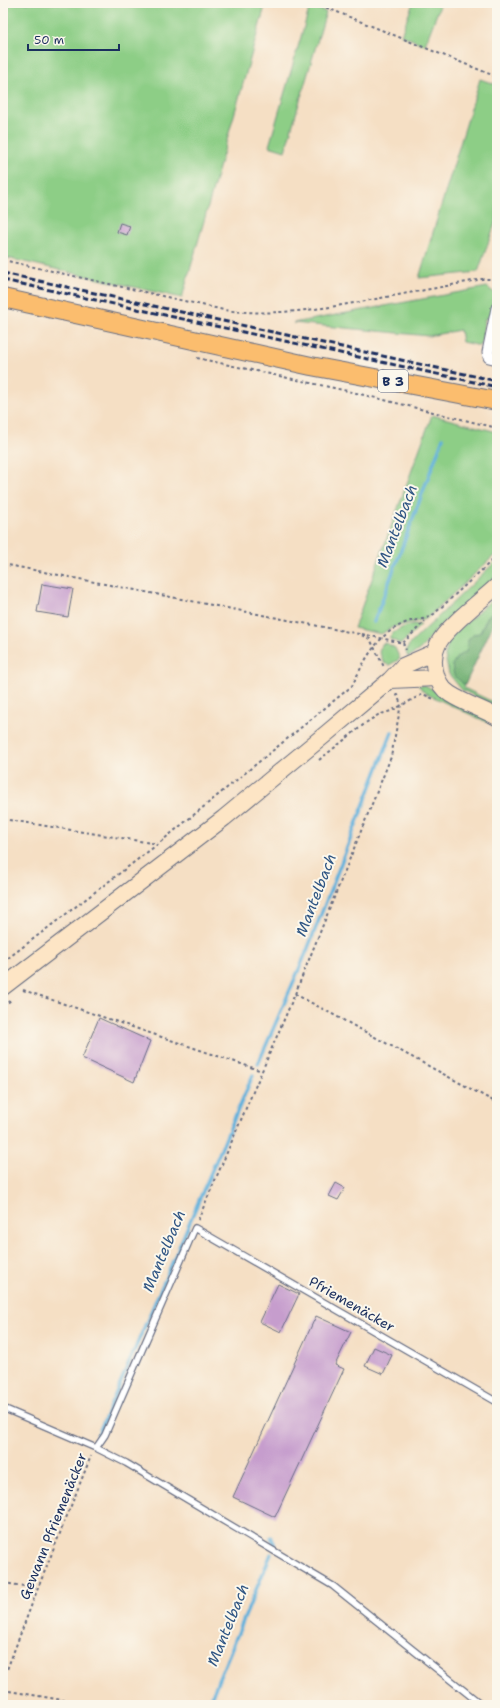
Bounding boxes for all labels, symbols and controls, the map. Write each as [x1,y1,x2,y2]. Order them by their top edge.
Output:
scale bar [28,26,119,52]
text: 50 m [34,32,64,48]
road number: B 3 [378,370,408,392]
water label: Mantelbach [372,482,422,570]
water label: Mantelbach [291,851,341,939]
water label: Mantelbach [138,1207,190,1295]
street label: Pfriemenäcker [306,1272,398,1336]
street label: Gewann Pfriemenäcker [15,1449,91,1602]
water label: Mantelbach [202,1581,254,1669]

